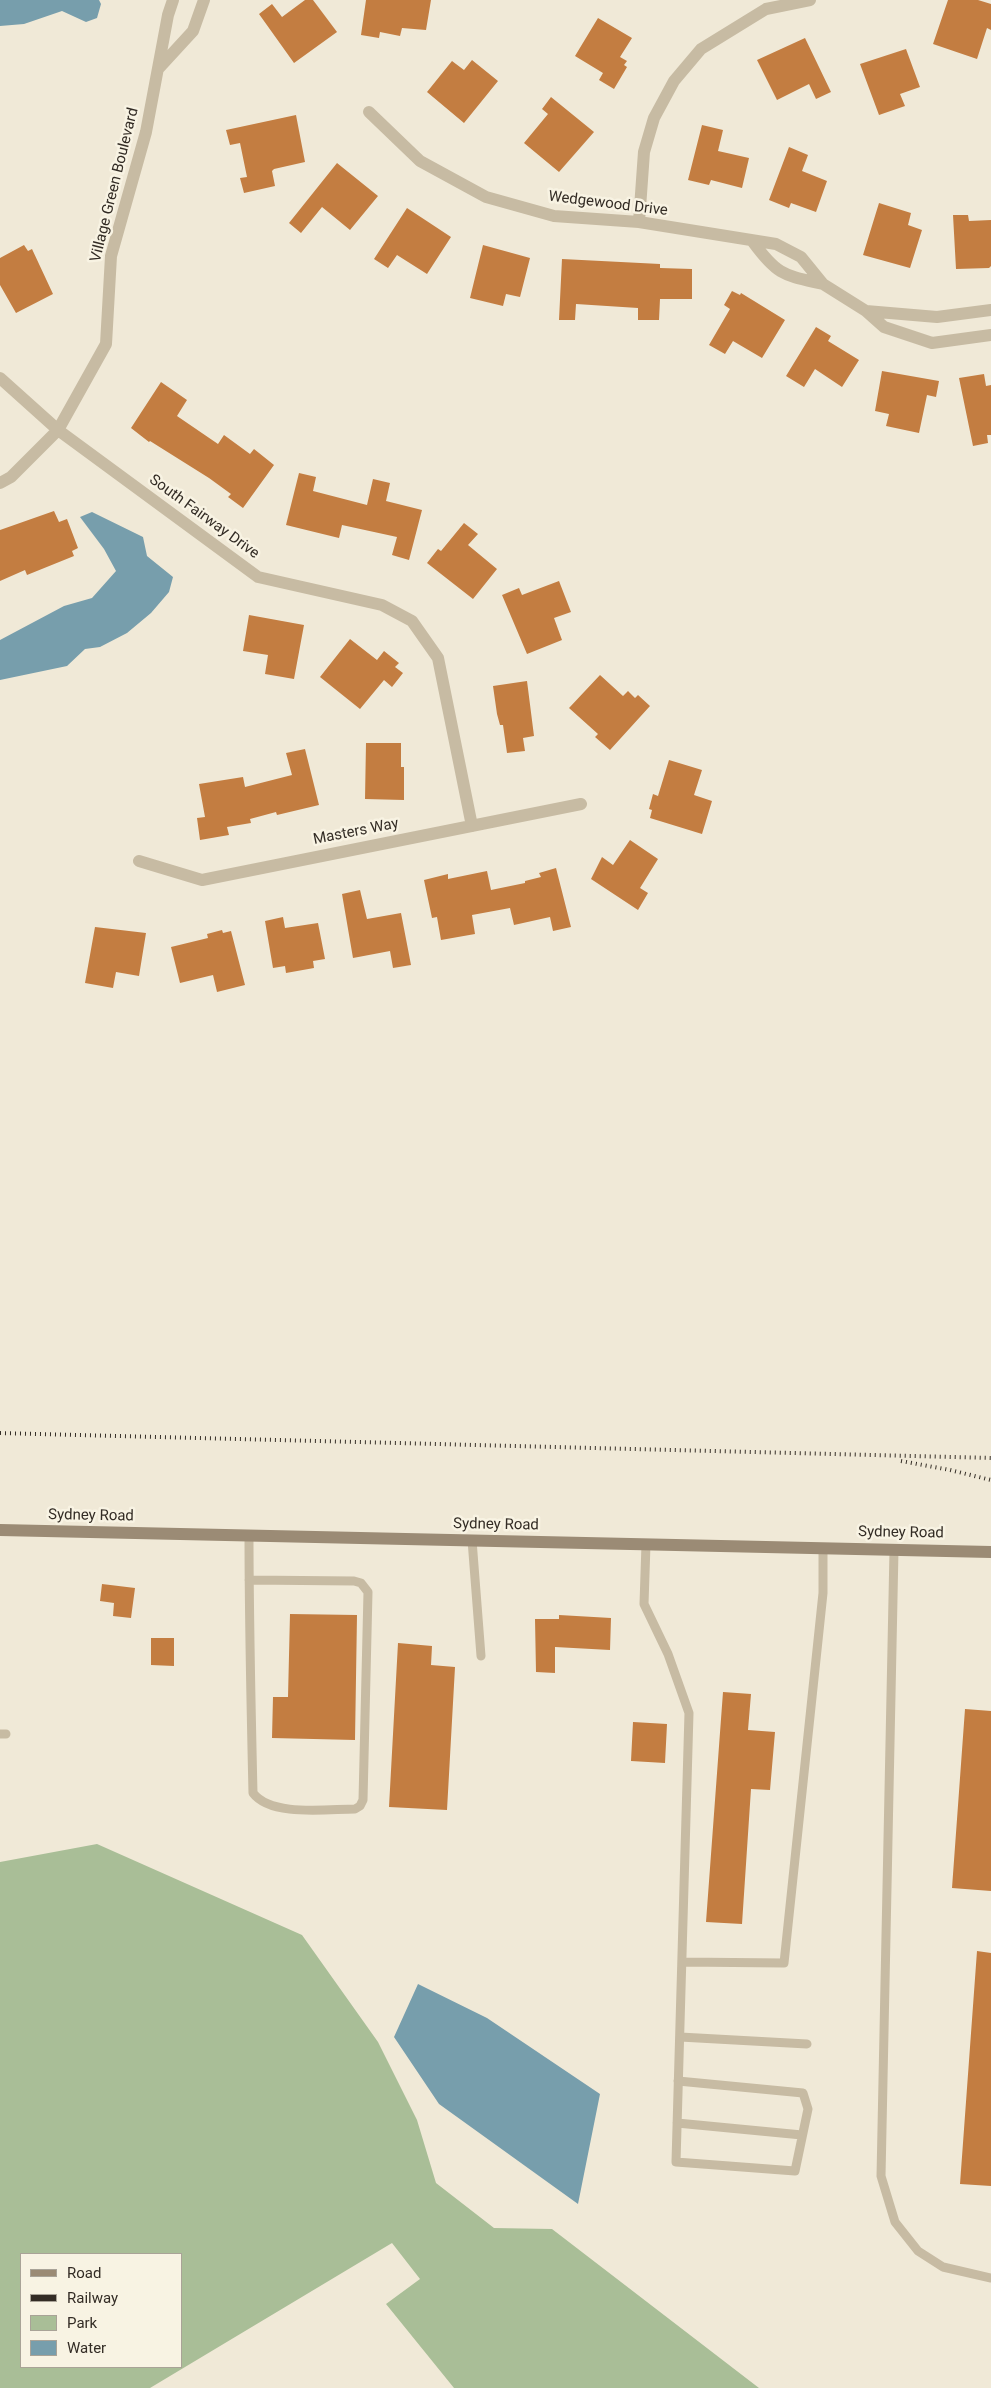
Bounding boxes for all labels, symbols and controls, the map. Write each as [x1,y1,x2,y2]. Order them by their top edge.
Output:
street label: Village Green Boulevard [87,106,143,264]
street label: Wedgewood Drive [547,188,669,220]
street label: South Fairway Drive [146,471,262,563]
street label: Masters Way [312,815,400,849]
street label: Sydney Road [48,1506,134,1526]
street label: Sydney Road [453,1515,539,1535]
street label: Sydney Road [858,1523,944,1543]
legend [20,2253,182,2368]
text: Road [67,2264,101,2282]
text: Railway [67,2289,118,2307]
text: Park [67,2314,97,2332]
text: Water [67,2339,106,2357]

